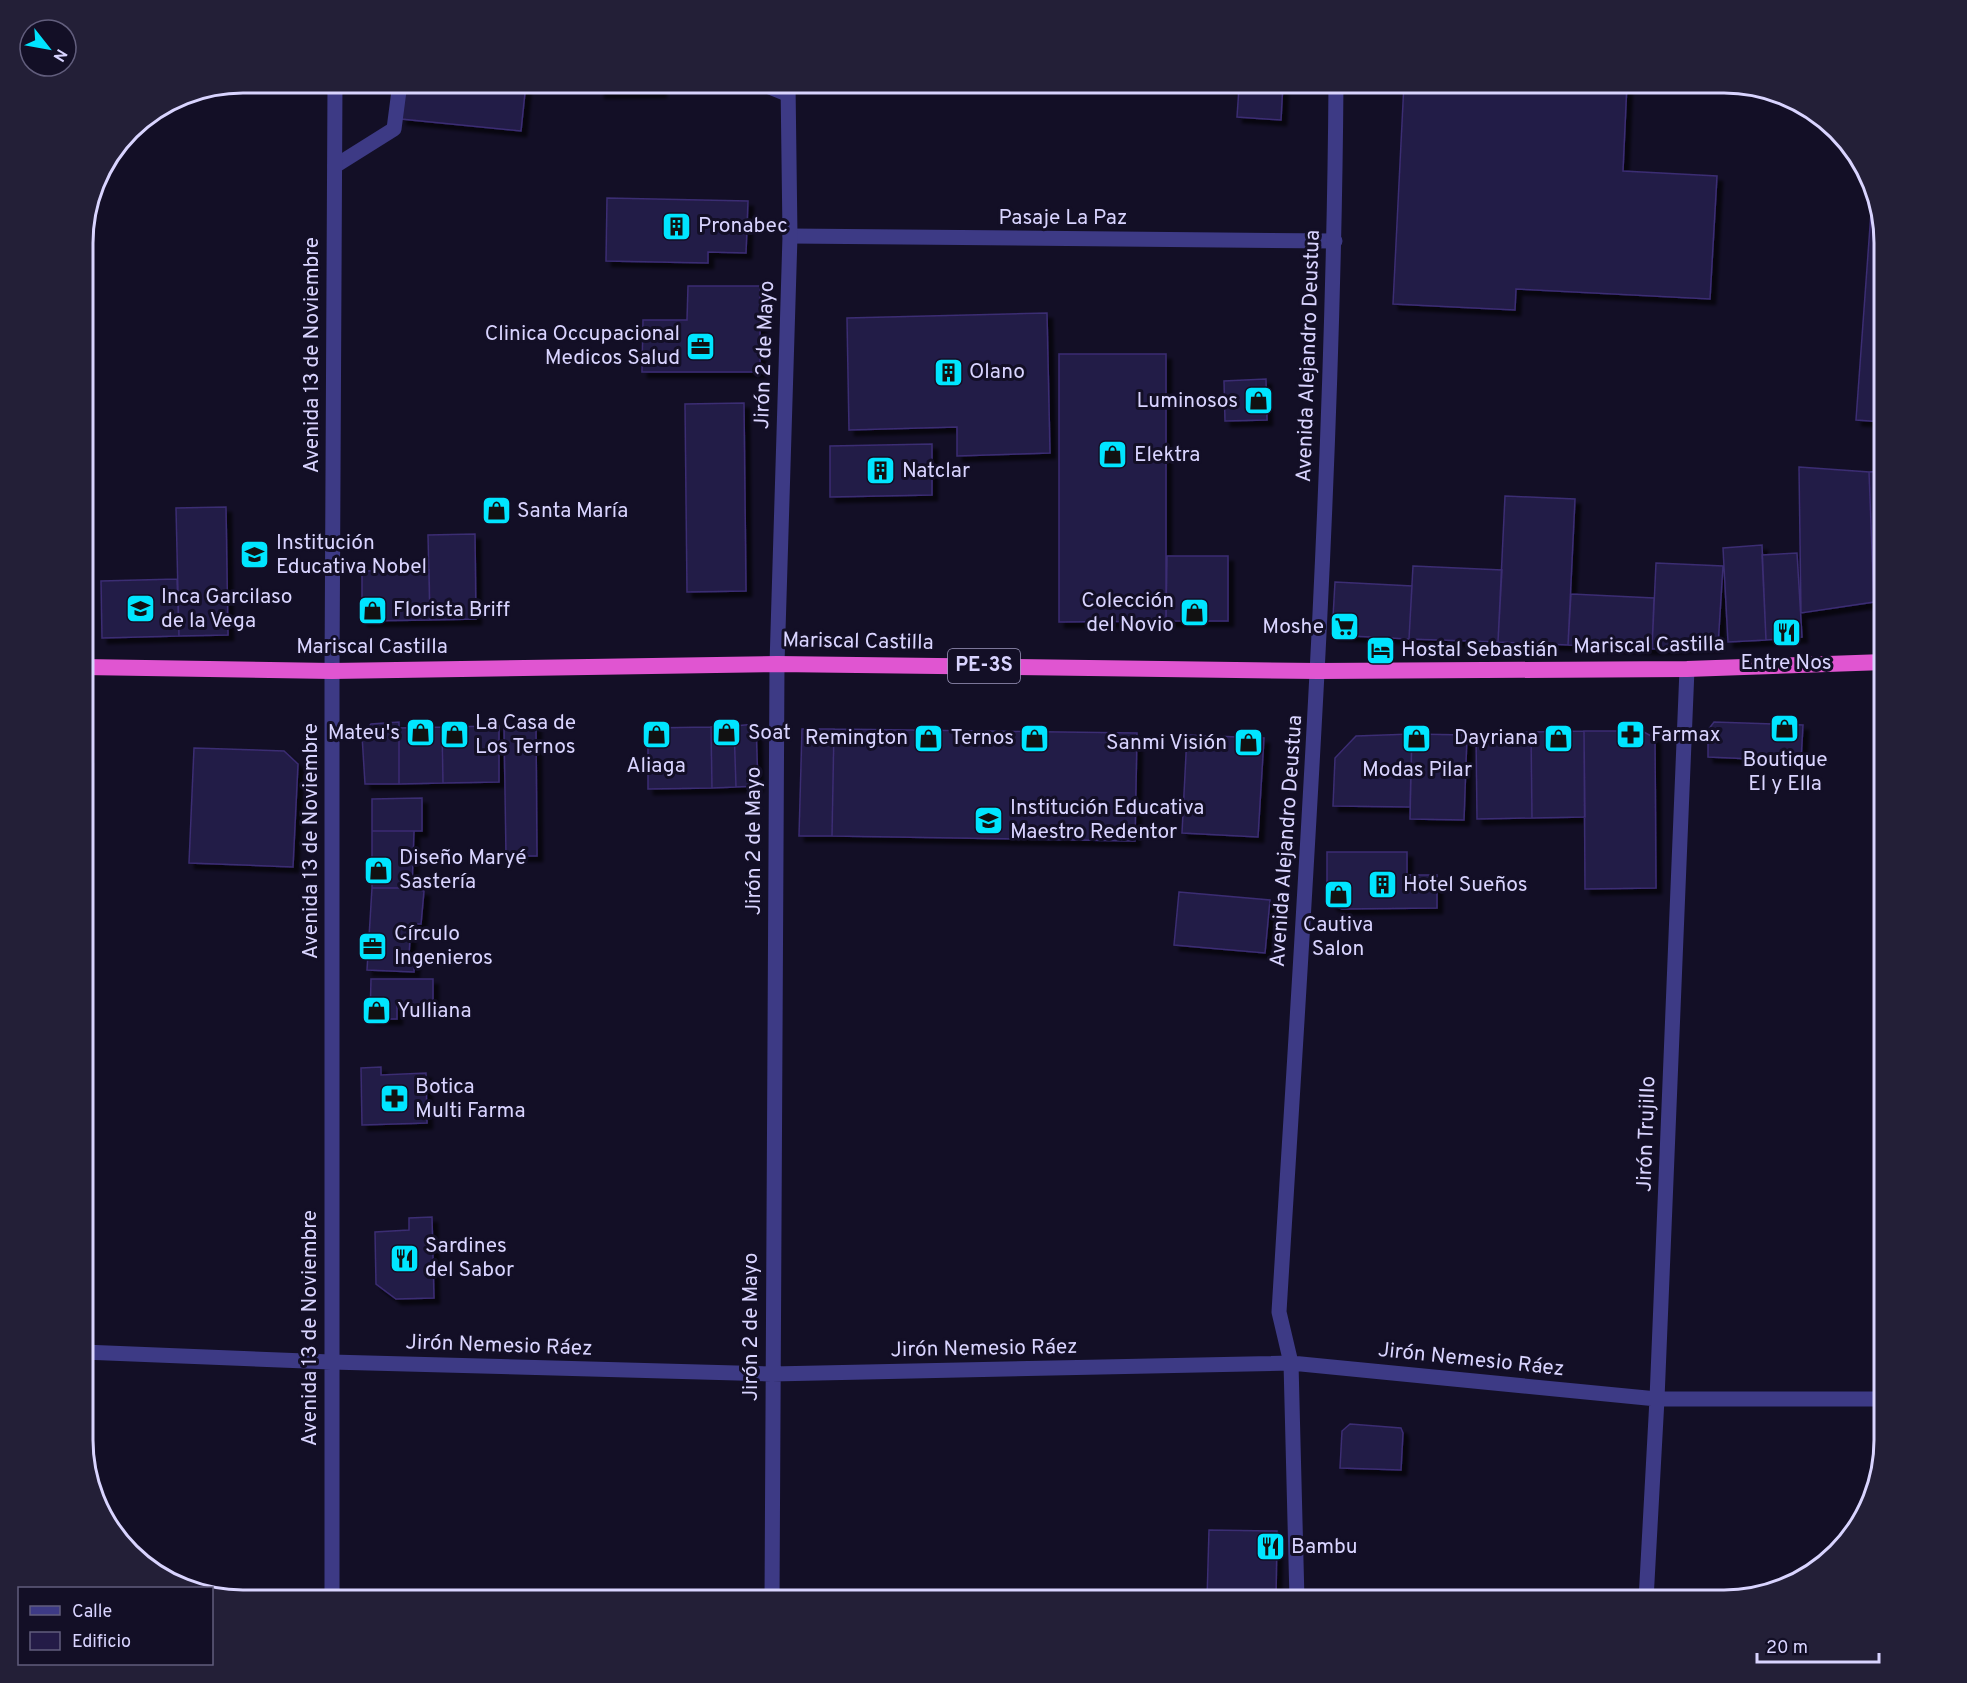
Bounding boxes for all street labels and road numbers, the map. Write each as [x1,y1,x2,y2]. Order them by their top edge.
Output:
street label: Pasaje La Paz [999,205,1127,232]
street label: Avenida Alejandro Deustua [1291,229,1327,483]
street label: Avenida 13 de Noviembre [299,237,326,473]
street label: Jirón 2 de Mayo [749,280,781,430]
street label: Mariscal Castilla [782,627,934,657]
street label: Mariscal Castilla [1573,631,1725,661]
street label: Mariscal Castilla [296,634,448,661]
road number: PE-3S [948,649,1020,683]
street label: Avenida Alejandro Deustua [1265,714,1309,968]
street label: Avenida 13 de Noviembre [298,723,325,959]
street label: Jirón 2 de Mayo [741,767,768,915]
street label: Jirón Trujillo [1631,1075,1663,1193]
street label: Avenida 13 de Noviembre [297,1210,324,1446]
street label: Jirón 2 de Mayo [738,1253,765,1401]
street label: Jirón Nemesio Ráez [405,1329,593,1363]
street label: Jirón Nemesio Ráez [890,1334,1078,1364]
street label: Jirón Nemesio Ráez [1377,1337,1565,1383]

